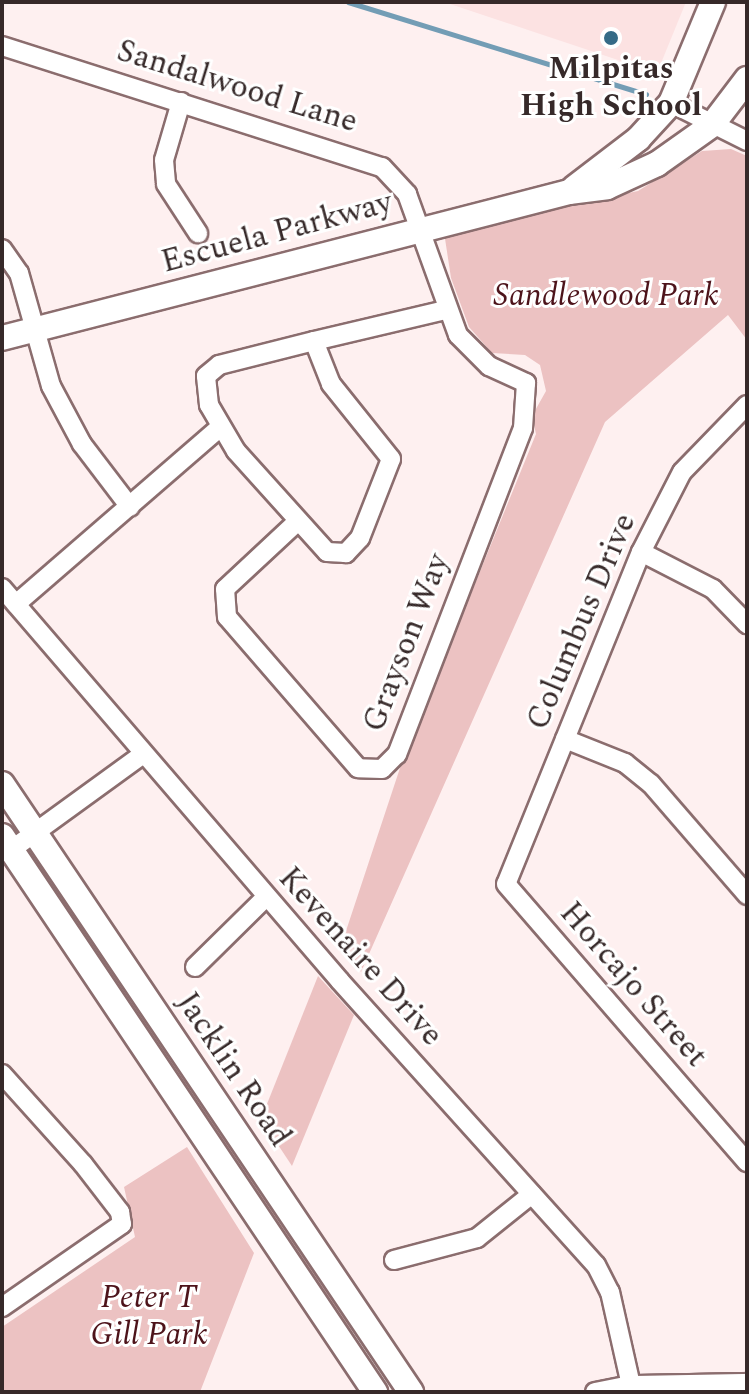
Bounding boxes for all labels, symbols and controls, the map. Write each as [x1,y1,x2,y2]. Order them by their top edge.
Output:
marker: Milpitas High School [602,29,620,47]
street label: Sandalwood Lane [112,32,362,142]
place label: Milpitas High School [520,51,702,126]
street label: Escuela Parkway [157,184,397,282]
park label: Sandlewood Park [493,277,719,315]
street label: Columbus Drive [519,508,645,736]
street label: Grayson Way [355,548,459,738]
street label: Kevenaire Drive [270,860,450,1054]
street label: Horcajo Street [551,895,715,1075]
street label: Jacklin Road [167,985,299,1155]
park label: Peter T Gill Park [90,1280,208,1355]

